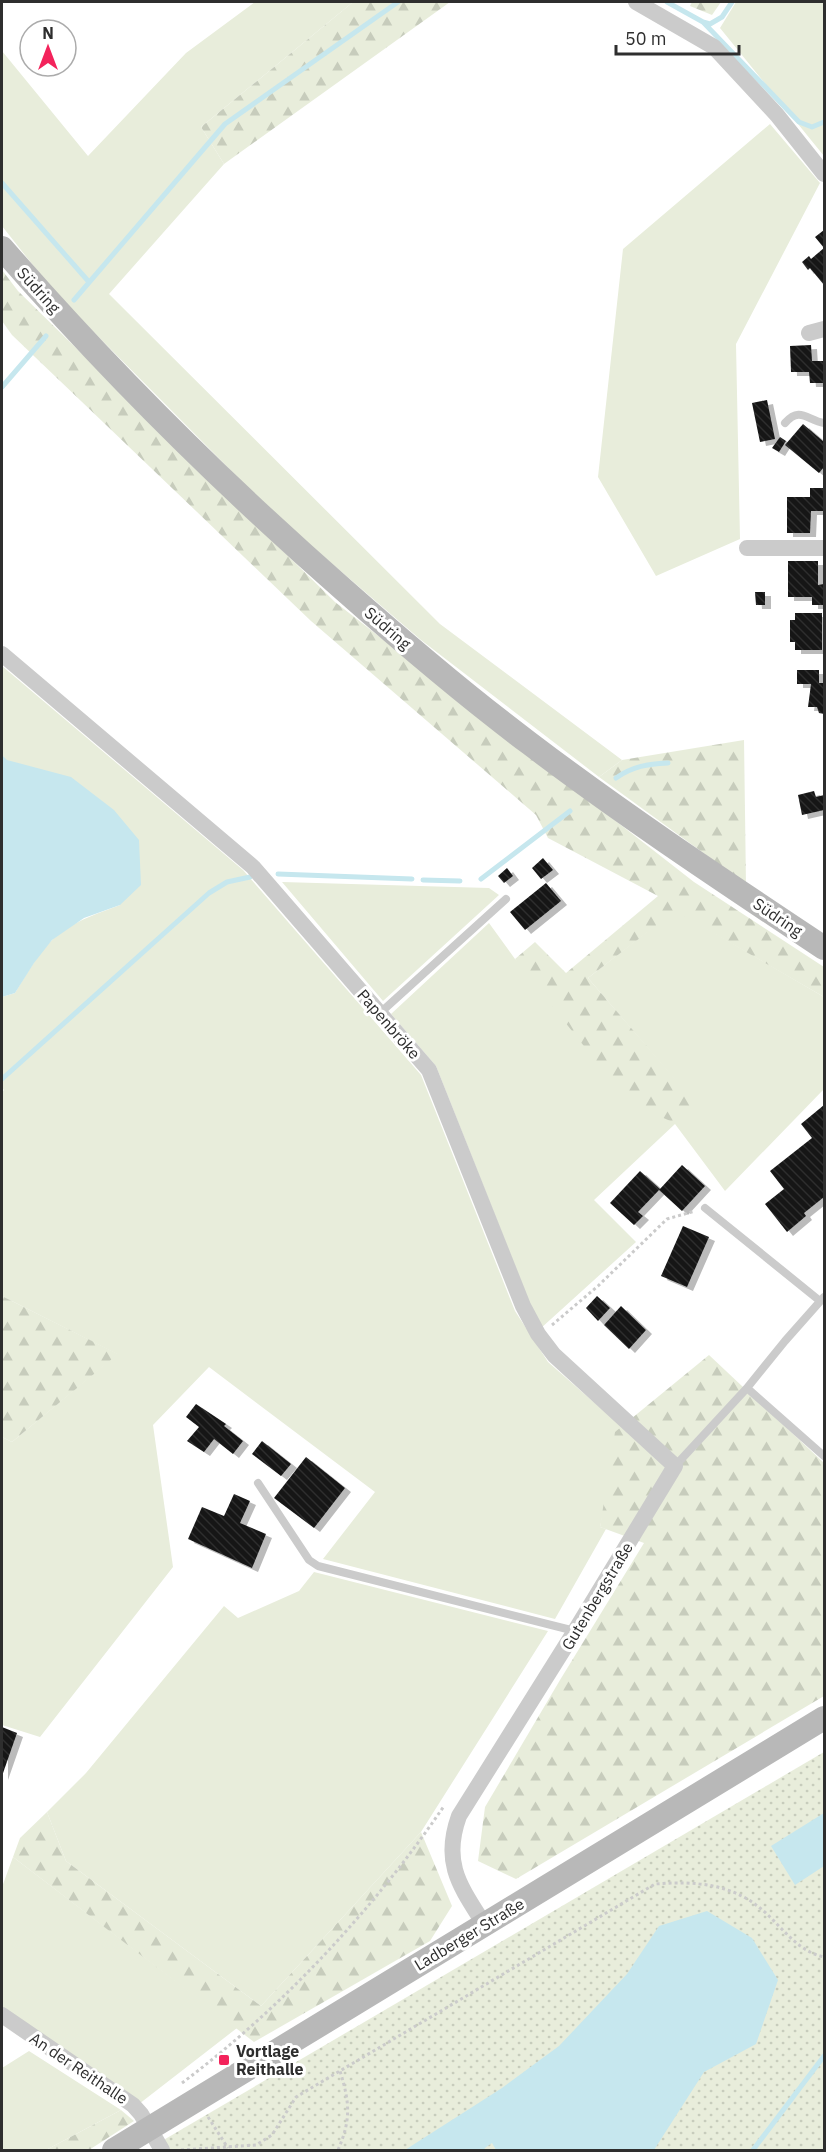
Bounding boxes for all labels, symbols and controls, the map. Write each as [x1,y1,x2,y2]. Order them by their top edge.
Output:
north arrow [18,18,78,78]
scale bar [616,18,739,56]
text: N [42,23,54,43]
text: 50 m [625,27,667,50]
street label: Südring [13,263,65,318]
street label: Südring [361,602,416,654]
street label: Südring [750,893,807,941]
street label: Papenbröke [353,985,425,1063]
street label: Gutenbergstraße [557,1538,637,1654]
street label: Ladberger Straße [411,1893,528,1975]
street label: An der Reithalle [26,2028,132,2108]
place label: Vortlage Reithalle [236,2041,303,2079]
marker: Vortlage Reithalle [217,2053,231,2067]

